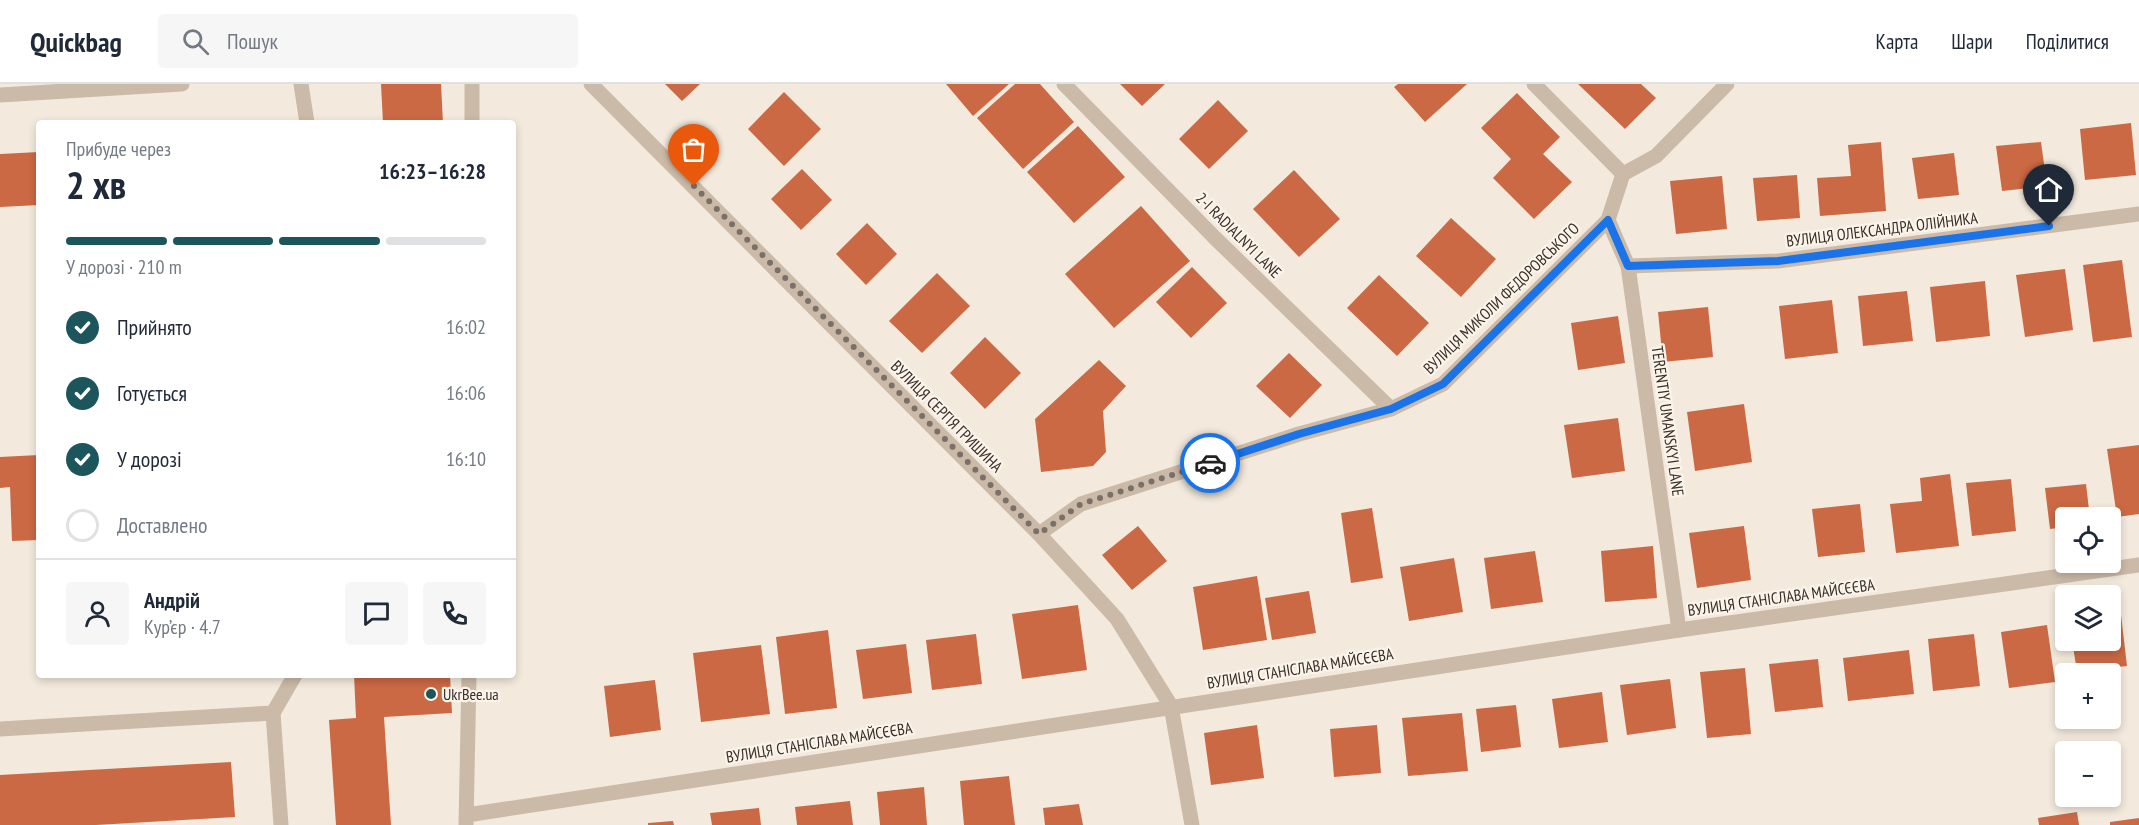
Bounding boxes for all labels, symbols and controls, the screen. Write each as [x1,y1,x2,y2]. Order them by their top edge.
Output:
search box [158,14,578,68]
text: Quickbag [30,23,122,60]
icon: search [179,25,212,58]
text: Пошук [227,27,278,55]
text: Карта [1876,28,1918,55]
text: Шари [1951,28,1993,55]
text: Поділитися [2026,28,2109,55]
pin [668,124,719,186]
icon: bag [677,133,710,166]
text: Прибуде через [66,136,171,162]
text: 16:23–16:28 [379,157,486,185]
text: 2 хв [66,159,126,210]
pin [2023,164,2074,226]
icon: home [2032,173,2065,206]
street label: 2-I RADIALNYI LANE [1192,188,1286,282]
street label: ВУЛИЦЯ ОЛЕКСАНДРА ОЛІЙНИКА [1785,207,1979,251]
street label: ВУЛИЦЯ МИКОЛИ ФЕДОРОВСЬКОГО [1419,218,1583,378]
text: У дорозі · 210 m [66,254,182,280]
icon: check [66,311,99,344]
text: Прийнято [117,313,192,341]
text: 16:02 [446,314,486,340]
street label: TERENTIY UMANSKYI LANE [1648,345,1688,498]
street label: ВУЛИЦЯ СЕРГІЯ ГРИШИНА [887,356,1007,476]
icon: check [66,377,99,410]
text: Готується [117,379,187,407]
text: 16:06 [446,380,486,406]
courier [1180,433,1240,493]
icon: check [66,443,99,476]
text: У дорозі [117,445,182,473]
text: 16:10 [446,446,486,472]
icon: car [1194,447,1227,480]
map controls [2055,507,2121,807]
button: locate [2055,507,2121,573]
text: Доставлено [117,511,207,539]
street label: ВУЛИЦЯ СТАНІСЛАВА МАЙСЄЄВА [1686,574,1876,620]
button: person [66,582,129,645]
button: chat [345,582,408,645]
button: phone [423,582,486,645]
button: layers [2055,585,2121,651]
text: Андрій [144,586,200,614]
text: Кур’єр · 4.7 [144,614,221,640]
street label: ВУЛИЦЯ СТАНІСЛАВА МАЙСЄЄВА [1205,643,1395,693]
button: + [2055,663,2121,729]
place label: UkrBee.ua [443,684,499,704]
marker: UkrBee.ua [424,687,438,701]
street label: ВУЛИЦЯ СТАНІСЛАВА МАЙСЄЄВА [724,717,914,767]
button: − [2055,741,2121,807]

